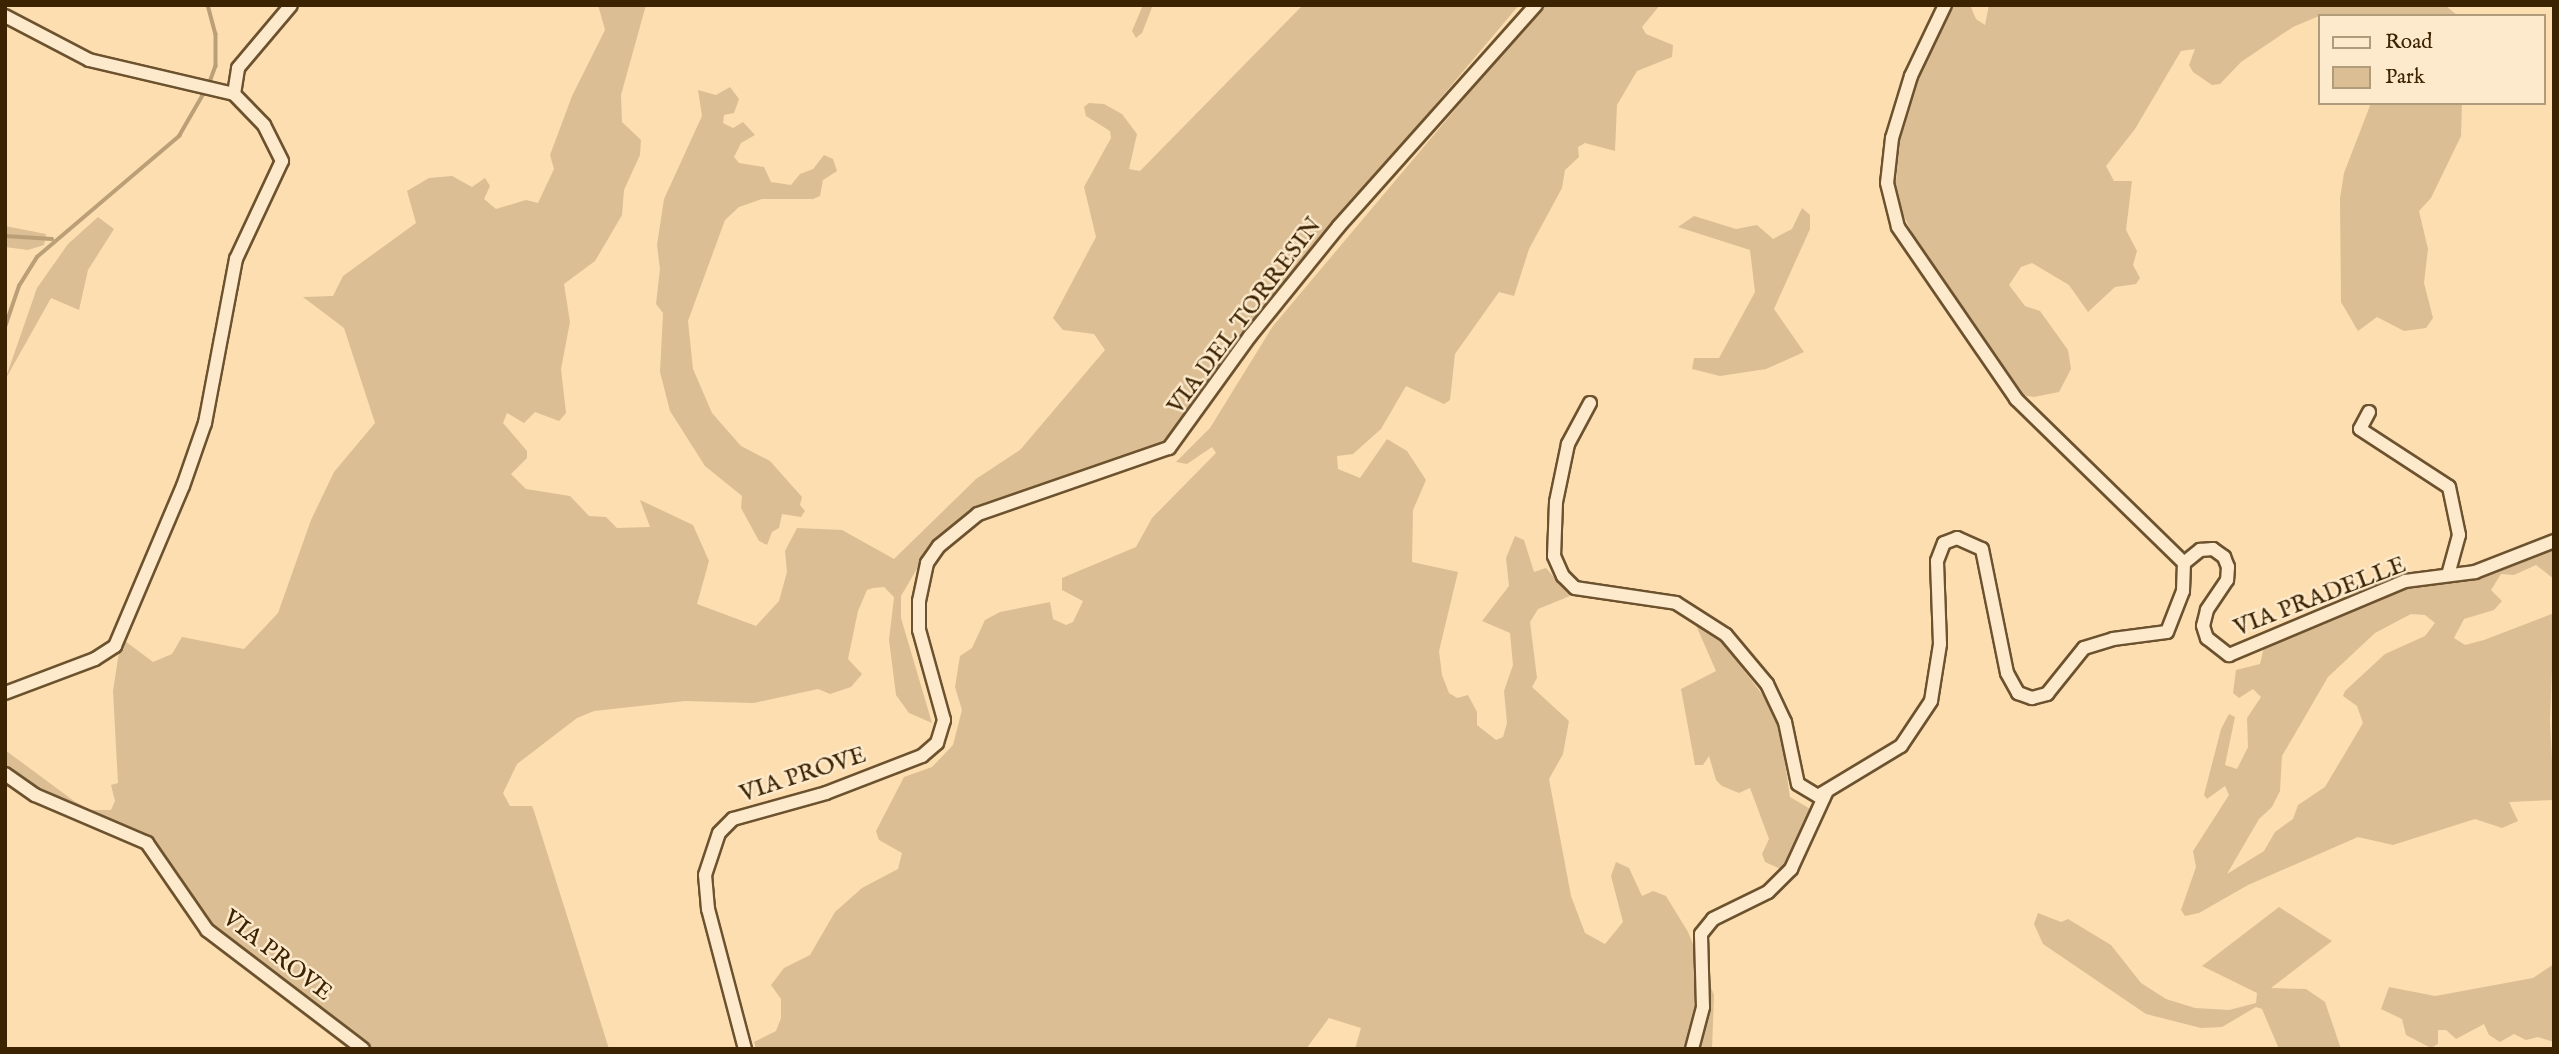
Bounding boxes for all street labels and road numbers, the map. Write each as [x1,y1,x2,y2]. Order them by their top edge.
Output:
street label: VIA DEL TORRESIN [1162,212,1328,420]
street label: VIA PRADELLE [2230,551,2410,643]
street label: VIA PROVE [736,741,870,809]
street label: VIA PROVE [216,904,338,1008]

